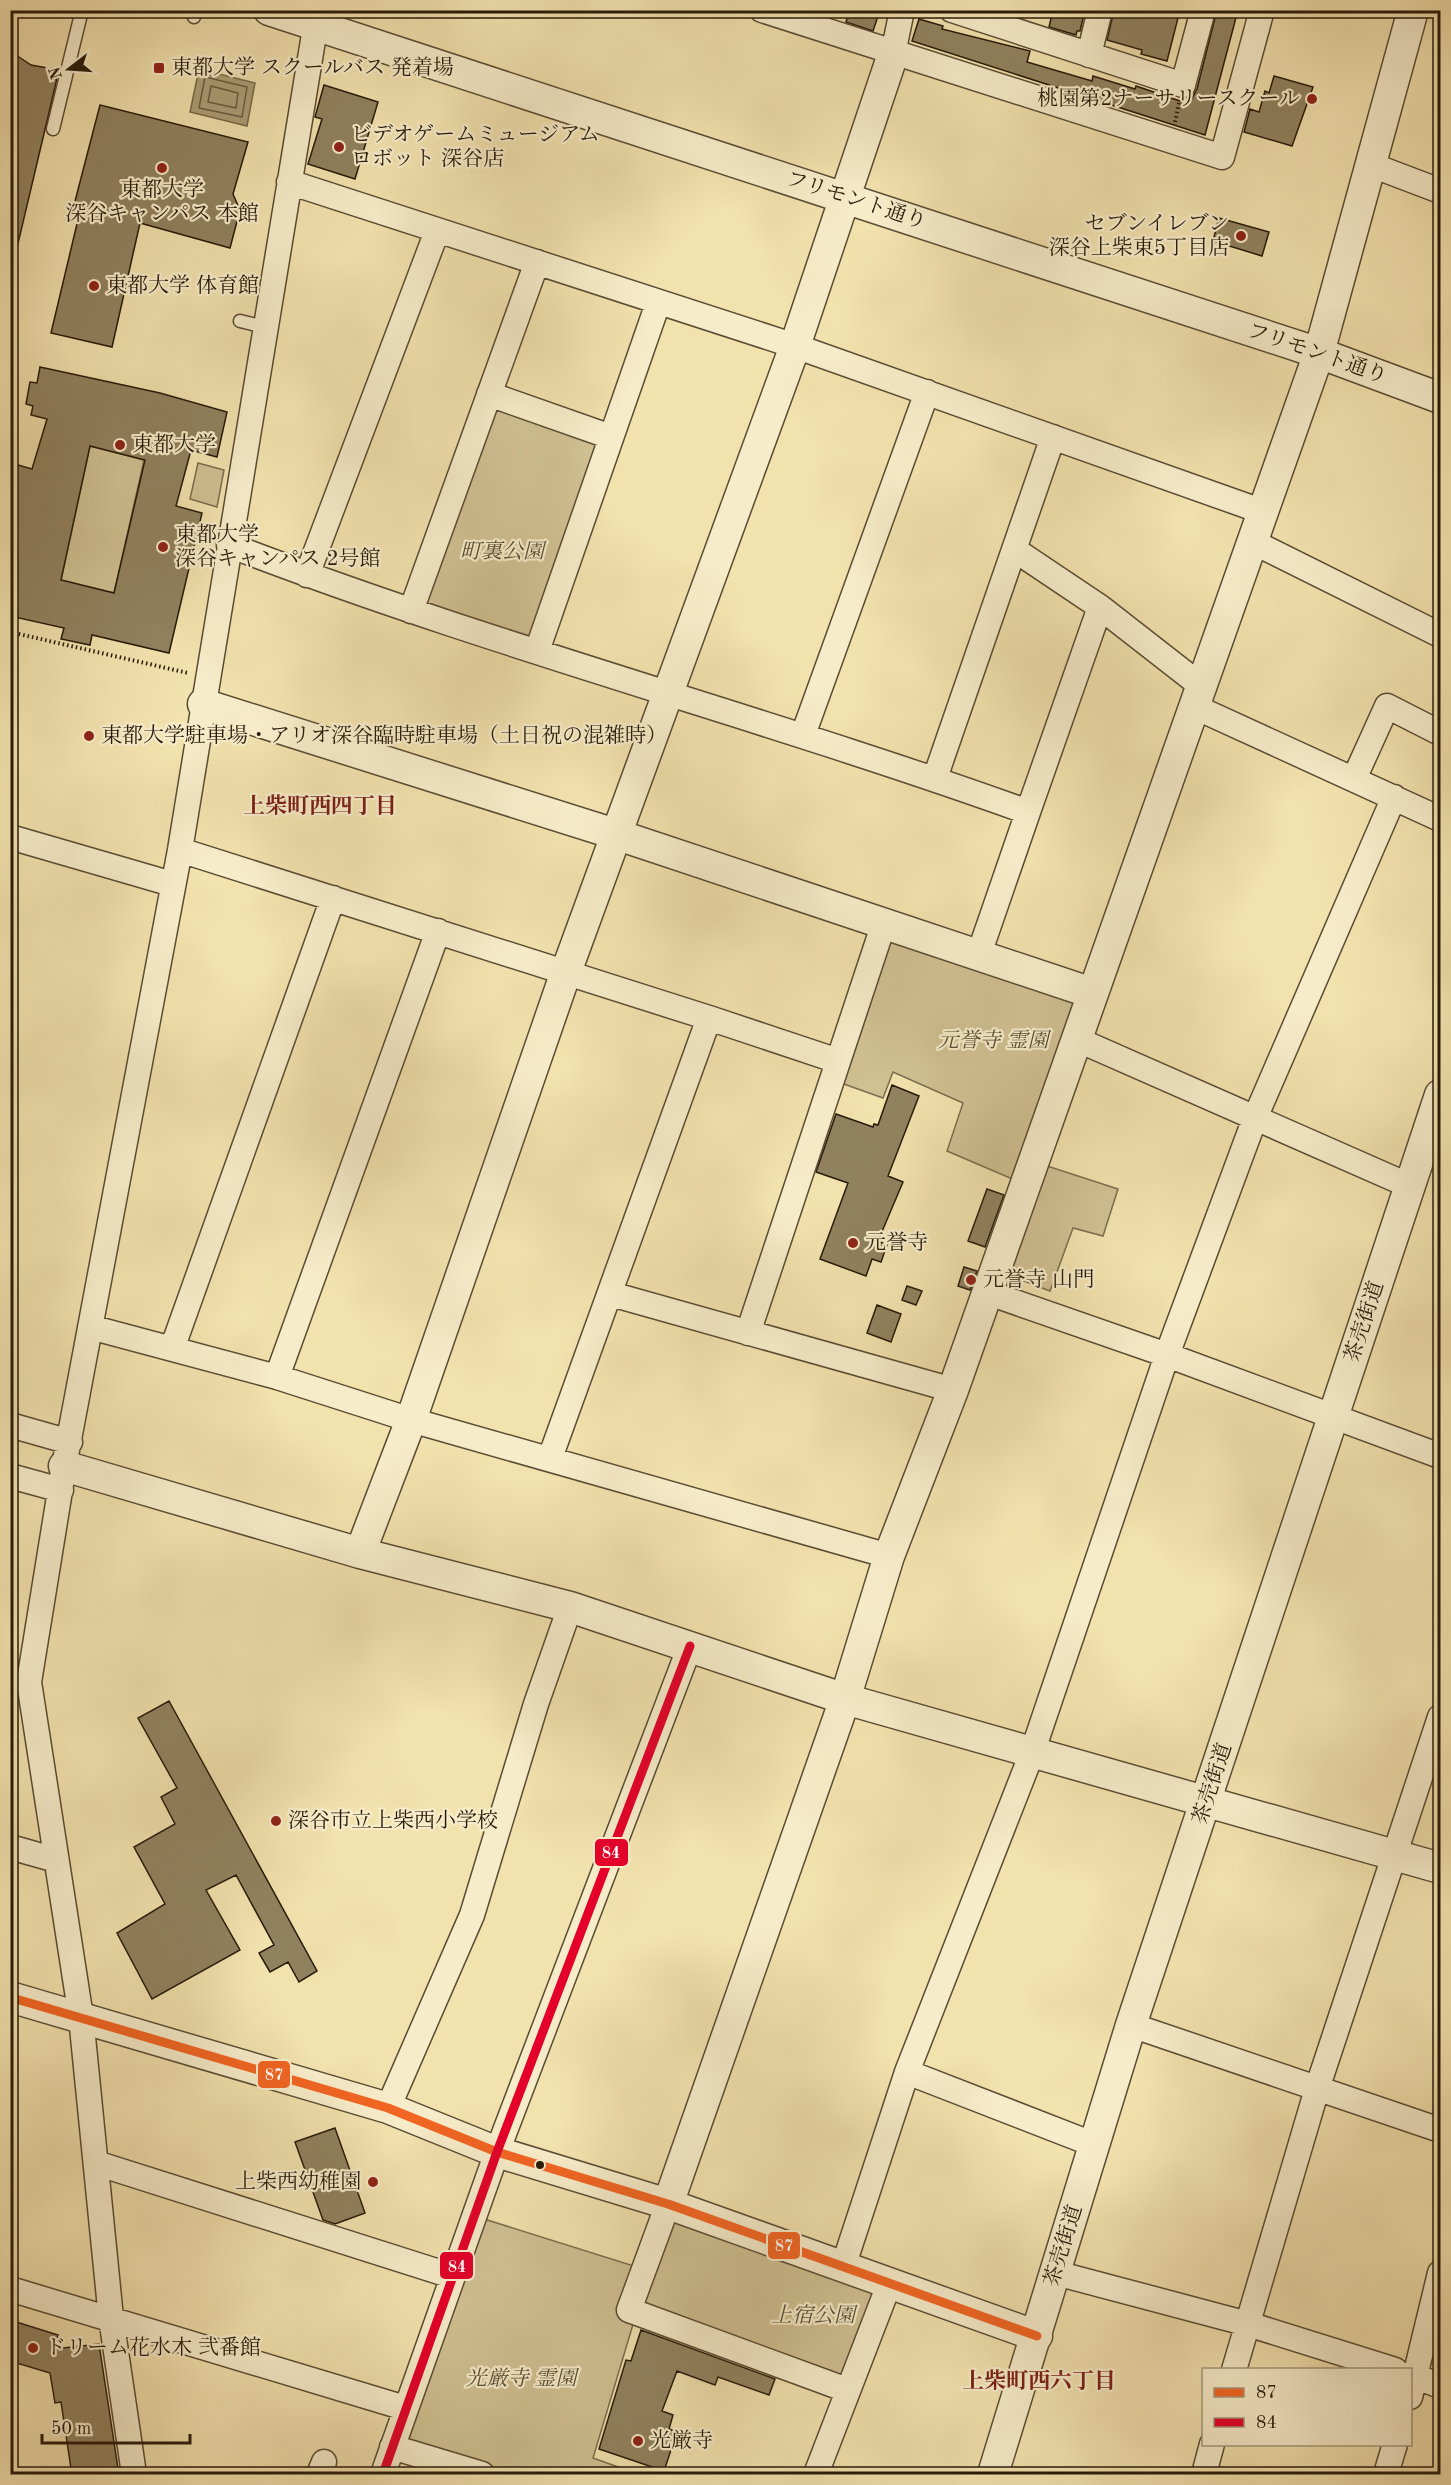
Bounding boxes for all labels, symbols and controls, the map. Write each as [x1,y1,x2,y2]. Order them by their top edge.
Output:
north arrow [39,39,99,99]
place label: 東都大学 スクールバス 発着場 [171,56,454,79]
marker: 東都大学 スクールバス 発着場 [152,61,166,75]
text: N [47,64,66,81]
place label: 桃園第2ナーサリースクール [1037,87,1300,110]
marker: 桃園第2ナーサリースクール [1305,92,1319,106]
place label: ビデオゲームミュージアム ロボット 深谷店 [351,123,600,170]
marker: ビデオゲームミュージアム ロボット 深谷店 [332,140,346,154]
marker: 東都大学 深谷キャンパス 本館 [155,161,169,175]
street label: フリモント通り [783,167,929,234]
place label: 東都大学 深谷キャンパス 本館 [65,178,259,225]
place label: セブンイレブン 深谷上柴東5丁目店 [1049,212,1229,259]
marker: セブンイレブン 深谷上柴東5丁目店 [1234,229,1248,243]
place label: 東都大学 体育館 [106,274,259,297]
marker: 東都大学 体育館 [87,279,101,293]
street label: フリモント通り [1244,318,1390,388]
place label: 東都大学 [132,433,216,456]
marker: 東都大学 [113,438,127,452]
place label: 東都大学 深谷キャンパス 2号館 [175,523,381,570]
marker: 東都大学 深谷キャンパス 2号館 [156,540,170,554]
park label: 町裏公園 [460,540,547,563]
place label: 東都大学駐車場・アリオ深谷臨時駐車場（土日祝の混雑時） [101,724,667,747]
marker: 東都大学駐車場・アリオ深谷臨時駐車場（土日祝の混雑時） [82,729,96,743]
district label: 上柴町西四丁目 [243,794,397,818]
park label: 元誉寺 霊園 [938,1029,1051,1052]
place label: 元誉寺 [865,1231,928,1254]
marker: 元誉寺 [846,1236,860,1250]
place label: 元誉寺 山門 [983,1268,1094,1291]
marker: 元誉寺 山門 [964,1273,978,1287]
street label: 茶売街道 [1340,1278,1388,1365]
street label: 茶売街道 [1188,1740,1236,1827]
place label: 深谷市立上柴西小学校 [288,1809,498,1832]
marker: 深谷市立上柴西小学校 [269,1814,283,1828]
line badge: 84 [594,1838,629,1867]
text: 84 [602,1846,620,1862]
line badge: 87 [257,2060,291,2089]
text: 87 [265,2068,283,2084]
unlabelled marker [534,2159,546,2171]
place label: 上柴西幼稚園 [235,2170,361,2193]
marker: 上柴西幼稚園 [366,2175,380,2189]
street label: 茶売街道 [1040,2202,1086,2289]
line badge: 87 [767,2231,801,2260]
text: 87 [775,2239,793,2255]
line badge: 84 [439,2251,474,2280]
text: 84 [448,2260,466,2276]
park label: 上宿公園 [771,2304,858,2327]
place label: ドリーム花水木 弐番館 [45,2336,261,2359]
marker: ドリーム花水木 弐番館 [26,2341,40,2355]
park label: 光厳寺 霊園 [466,2367,579,2390]
legend [1202,2368,1412,2446]
district label: 上柴町西六丁目 [962,2369,1116,2393]
text: 87 [1256,2384,1277,2402]
scale bar [42,2407,190,2445]
text: 84 [1256,2414,1277,2432]
text: 50 m [51,2420,91,2438]
place label: 光厳寺 [650,2429,713,2452]
marker: 光厳寺 [631,2434,645,2448]

